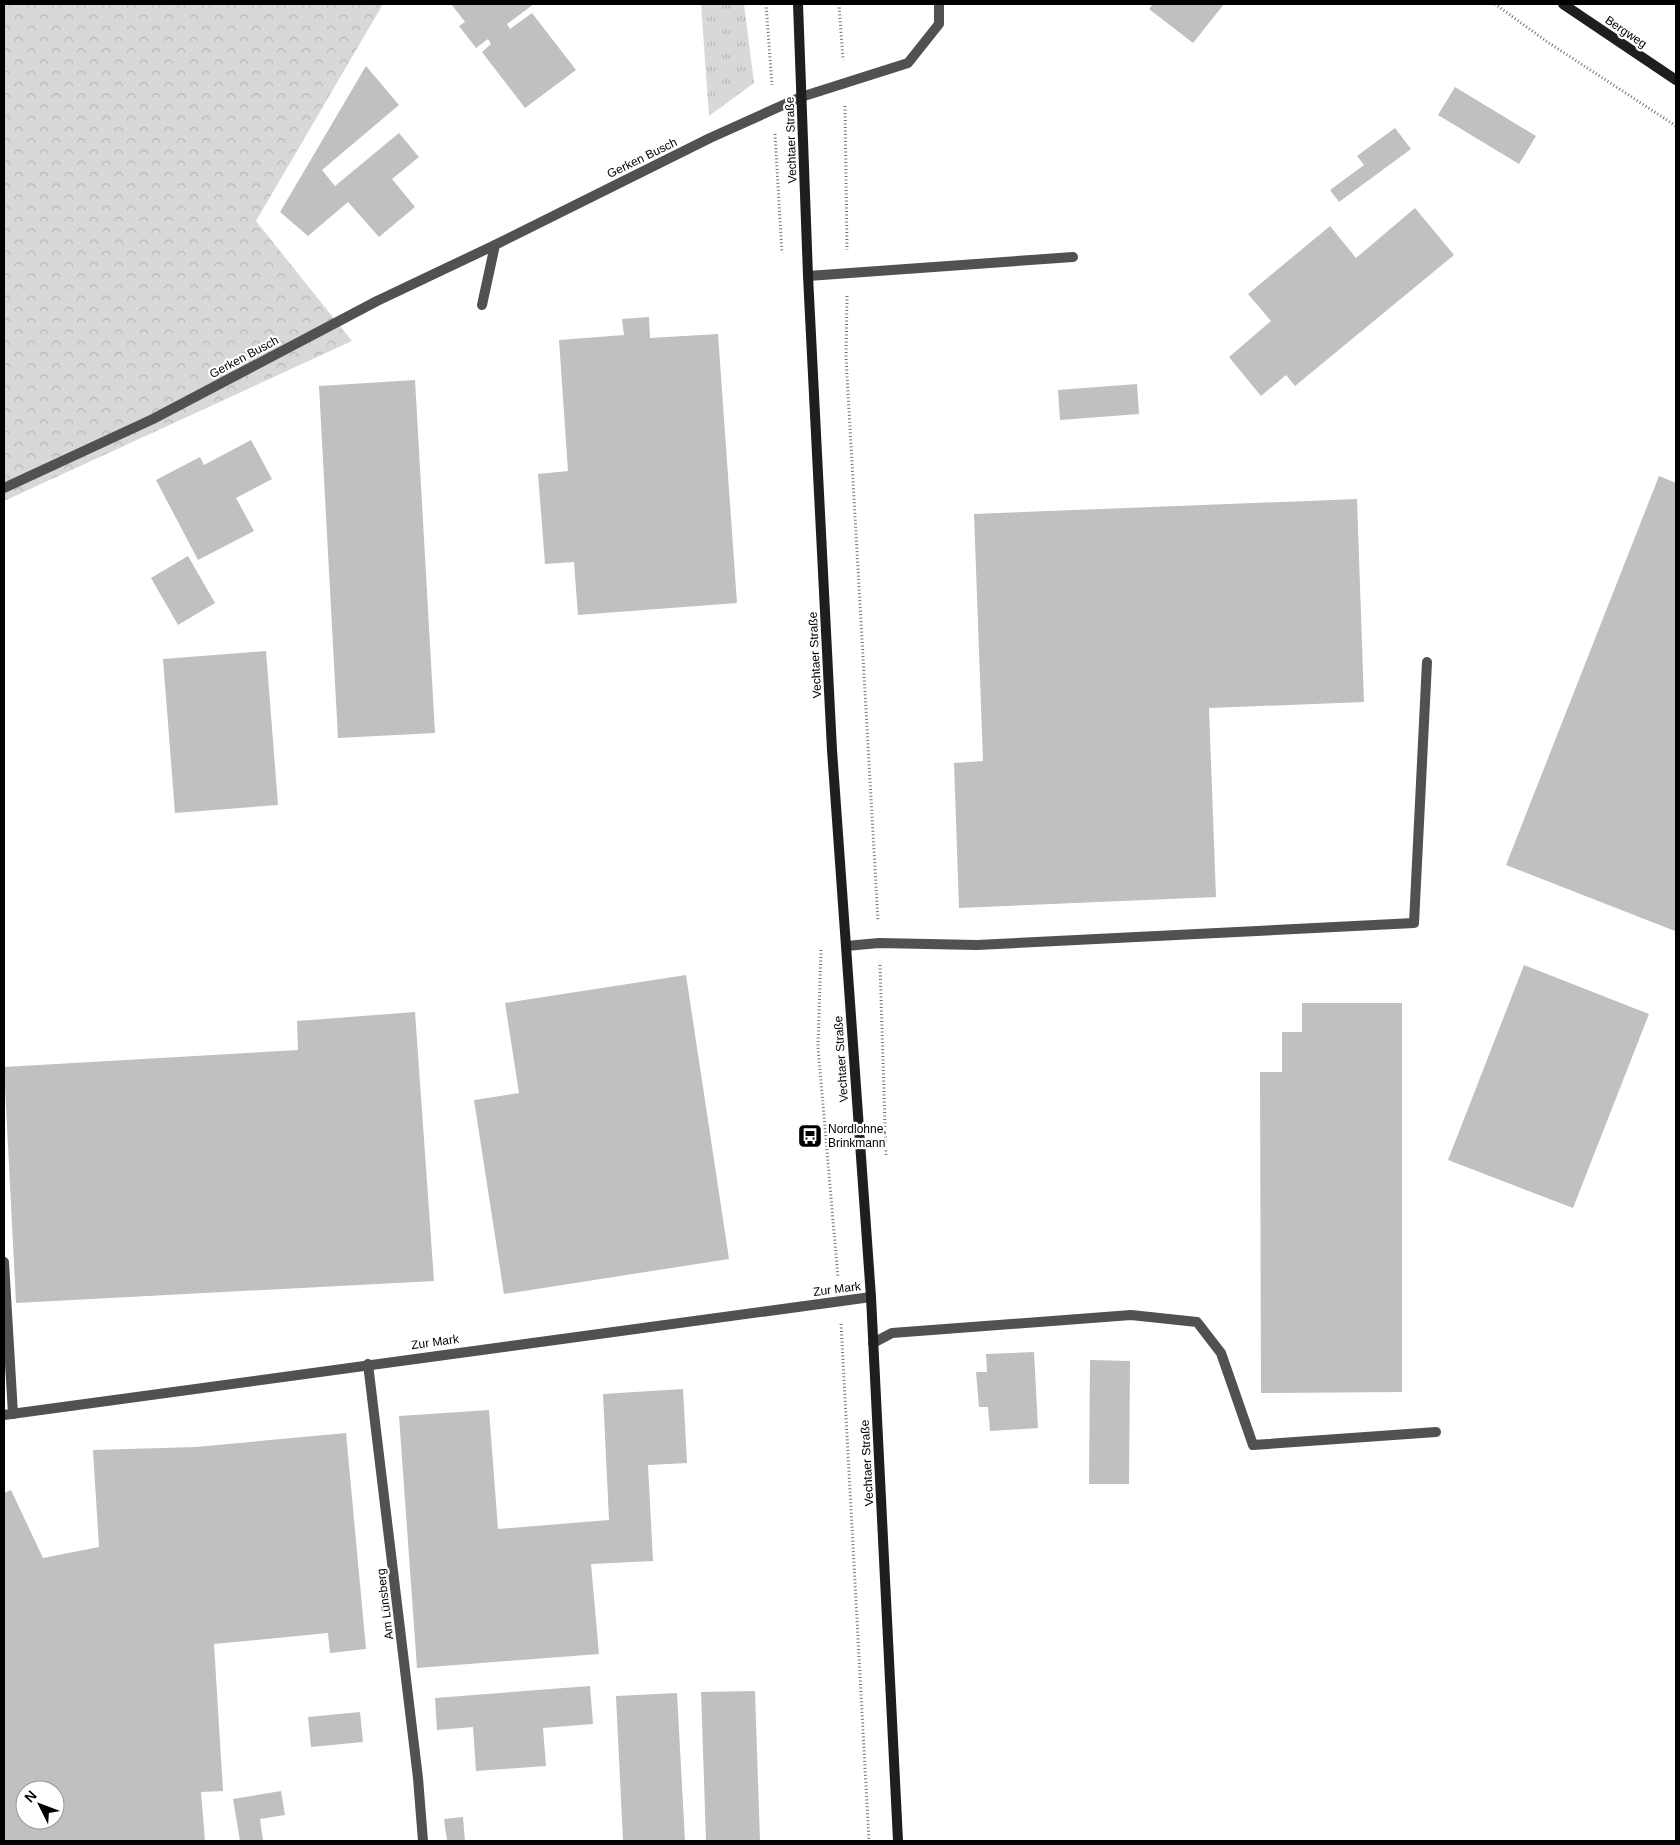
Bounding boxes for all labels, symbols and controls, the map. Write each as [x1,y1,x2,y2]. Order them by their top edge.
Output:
street label: Bergweg [1602,13,1650,51]
street label: Vechtaer Straße [782,96,800,184]
street label: Gerken Busch [605,135,679,181]
street label: Gerken Busch [207,333,281,381]
street label: Vechtaer Straße [806,611,824,699]
street label: Vechtaer Straße [831,1015,851,1103]
place label: Nordlohne, Brinkmann [828,1122,887,1150]
bus stop icon: Nordlohne, Brinkmann [797,1123,823,1149]
street label: Zur Mark [812,1279,863,1299]
street label: Zur Mark [410,1332,461,1352]
street label: Vechtaer Straße [858,1419,876,1507]
street label: Am Lünsberg [374,1568,396,1640]
north arrow [15,1780,65,1830]
text: N [21,1787,40,1805]

